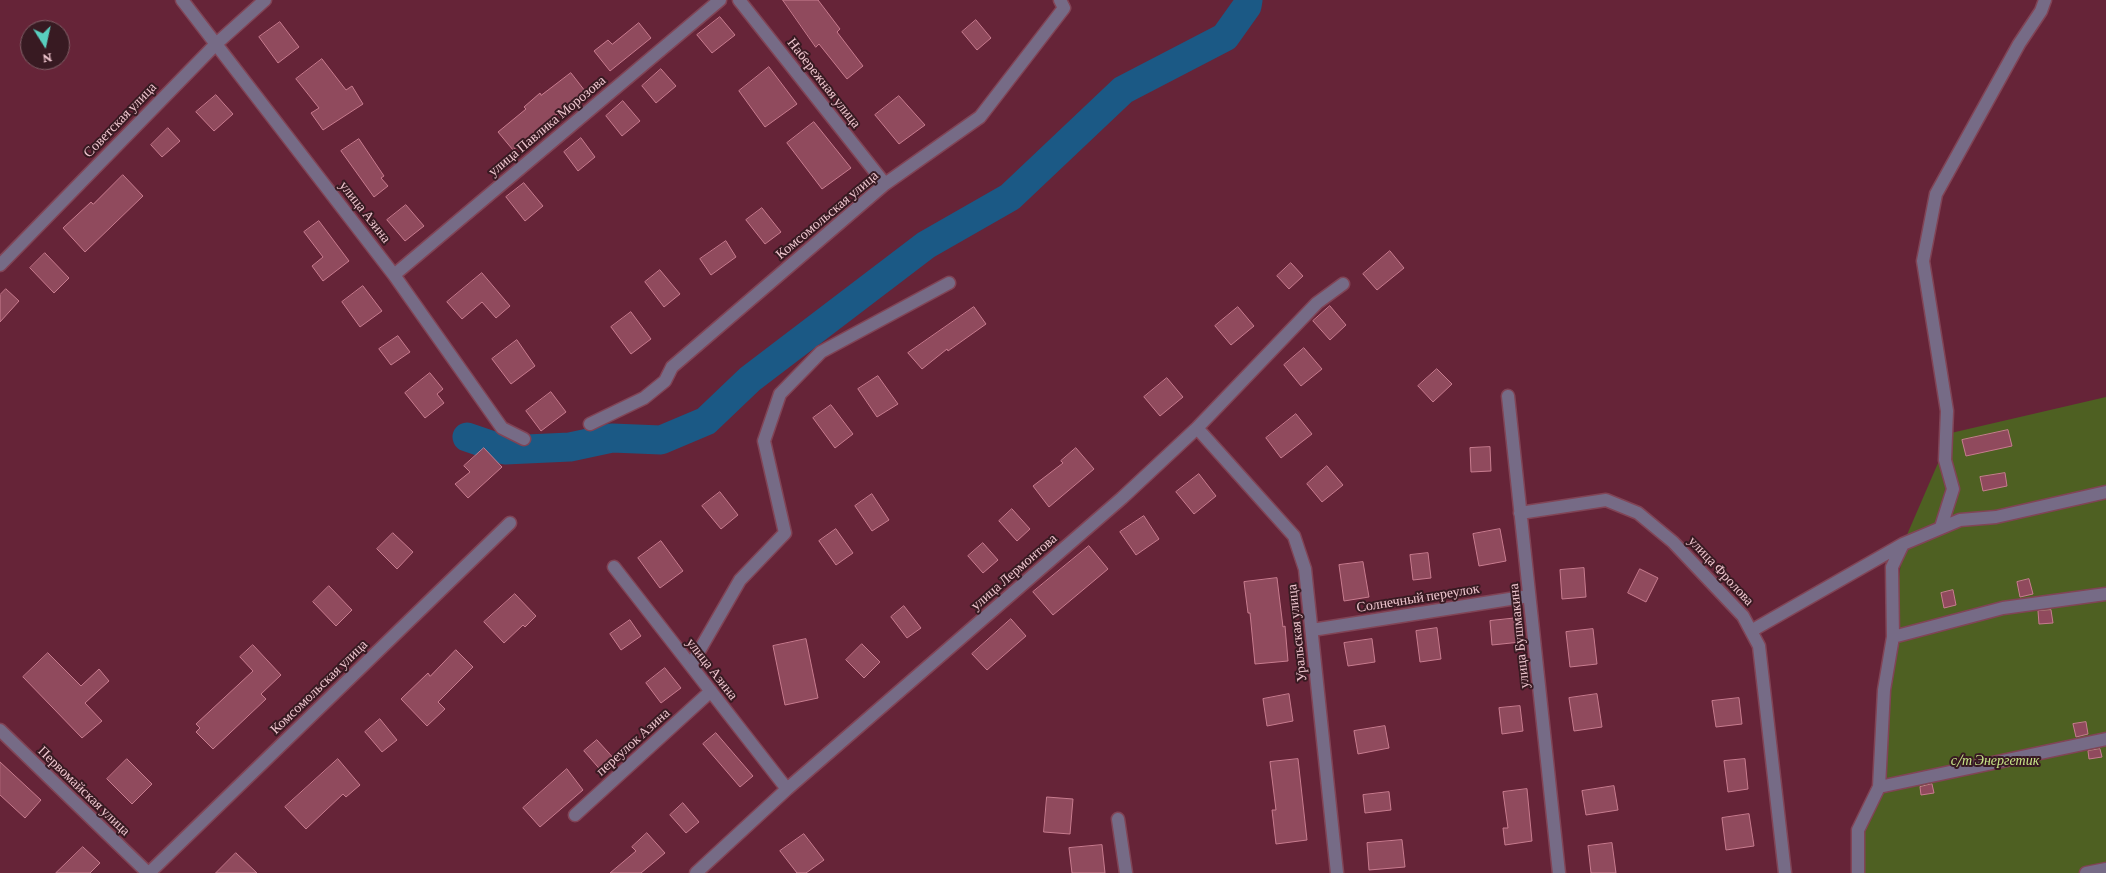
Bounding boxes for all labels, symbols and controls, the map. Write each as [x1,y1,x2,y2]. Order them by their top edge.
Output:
north arrow [20,20,70,70]
street label: Набережная улица [784,35,864,131]
text: N [41,50,54,67]
street label: улица Павлика Морозова [485,72,609,180]
street label: Советская улица [80,79,160,161]
street label: Комсомольская улица [772,167,882,263]
street label: улица Азина [336,178,394,246]
street label: улица Лермонтова [968,530,1060,614]
street label: улица Фролова [1685,533,1757,609]
street label: Солнечный переулок [1355,580,1481,616]
street label: Уральская улица [1284,583,1310,683]
street label: улица Бушмакина [1505,583,1533,689]
street label: улица Азина [683,635,741,703]
street label: Комсомольская улица [267,636,371,738]
street label: переулок Азина [593,705,673,779]
street label: Первомайская улица [34,743,134,839]
park label: с/т Энергетик [1951,753,2039,769]

